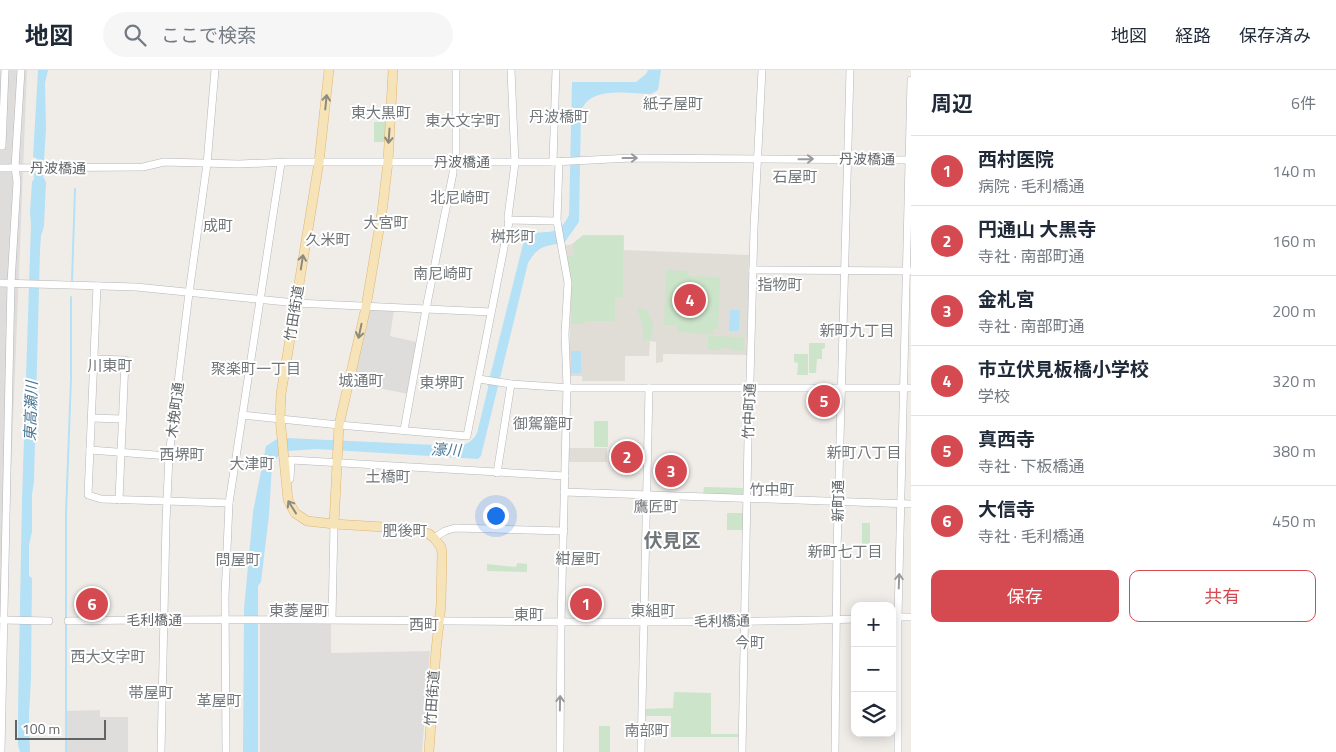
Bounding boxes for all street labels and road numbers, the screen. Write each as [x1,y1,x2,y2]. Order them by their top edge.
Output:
street label: 丹波橋通 [839,148,895,169]
street label: 丹波橋通 [434,151,490,172]
street label: 丹波橋通 [30,157,86,178]
street label: 竹田街道 [279,284,308,342]
street label: 木挽町通 [161,381,188,439]
street label: 竹中町通 [737,383,760,439]
street label: 新町通 [827,480,848,522]
street label: 毛利橋通 [126,609,182,630]
street label: 毛利橋通 [694,610,750,631]
street label: 竹田街道 [419,669,444,727]

